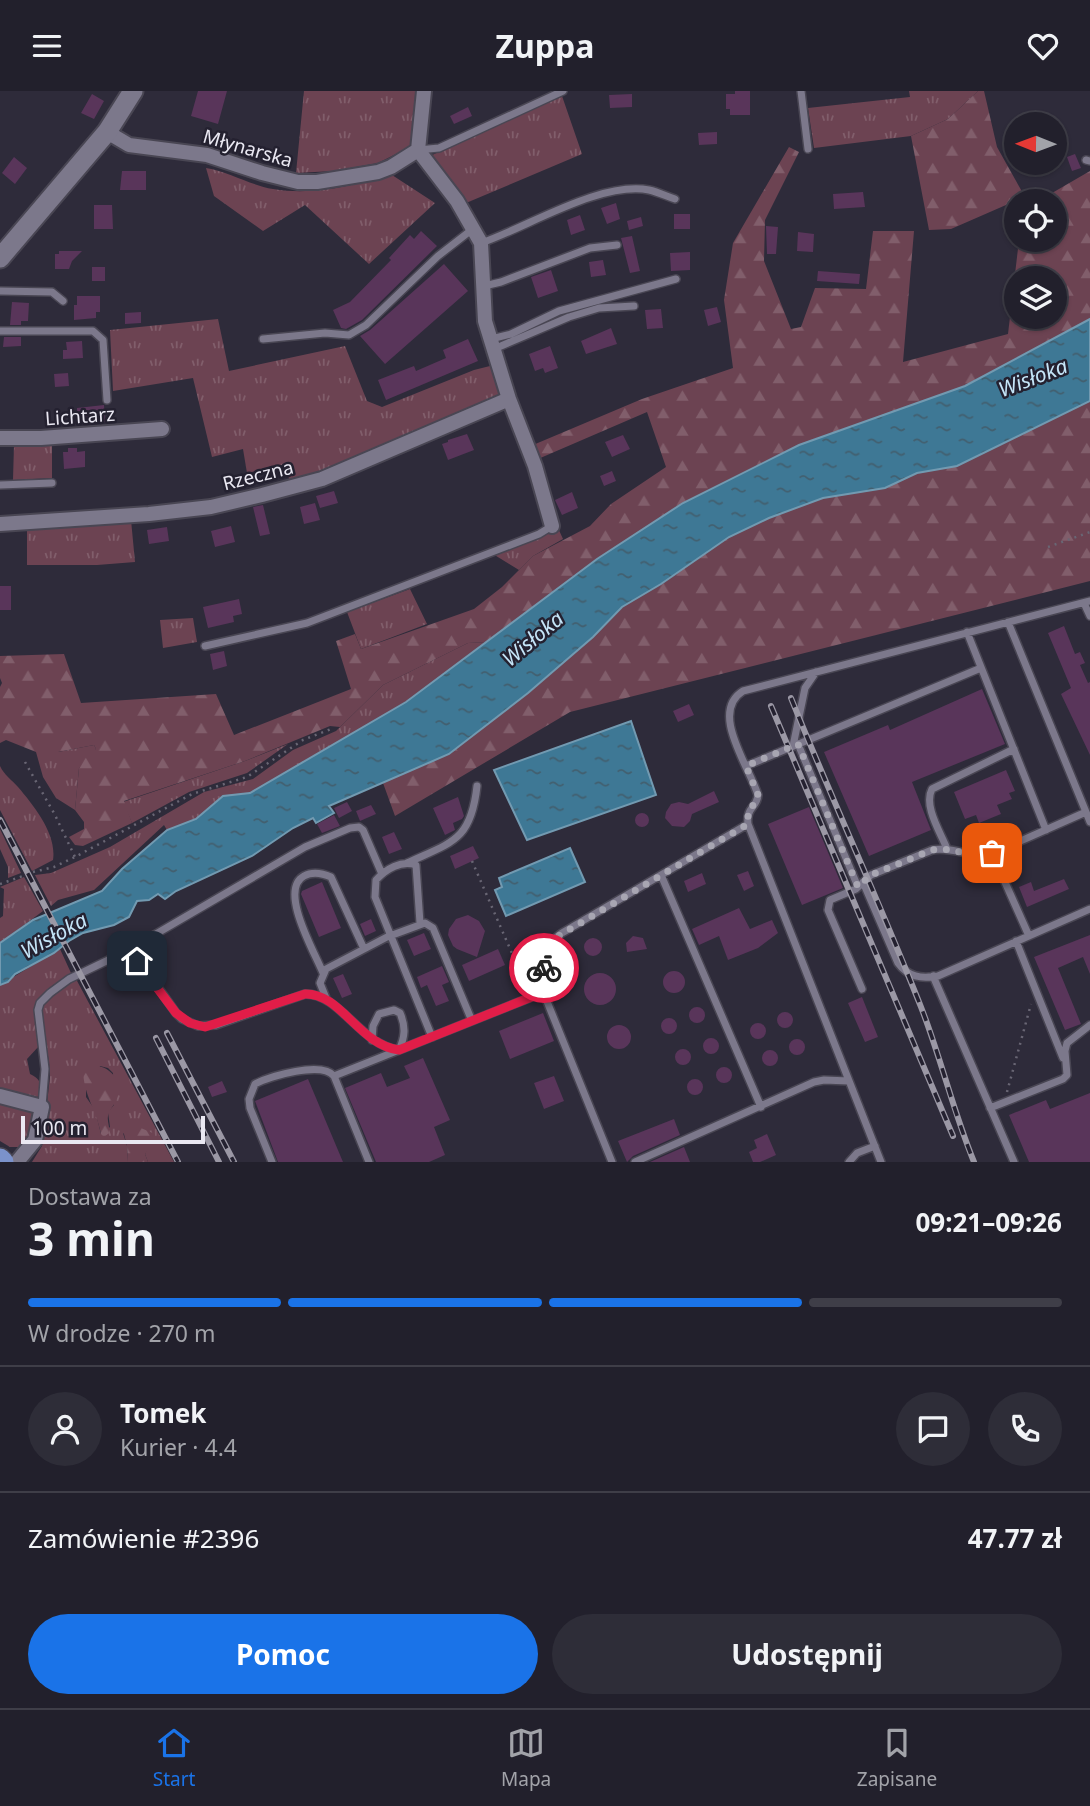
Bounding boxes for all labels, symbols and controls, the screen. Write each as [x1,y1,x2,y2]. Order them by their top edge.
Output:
text: Zuppa [496,24,594,67]
icon: menu [28,27,66,65]
icon: heart [1024,27,1062,65]
north arrow [1004,112,1068,175]
map controls [1004,112,1067,329]
street label: Młynarska [200,123,296,173]
button: locate [1004,189,1067,252]
button: layers [1004,266,1067,329]
water label: Wisłoka [994,351,1071,403]
street label: Lichtarz [44,401,116,431]
street label: Rzeczna [220,454,296,496]
water label: Wisłoka [496,604,569,672]
pin [962,823,1022,883]
icon: bag [973,834,1011,872]
water label: Wisłoka [15,905,92,965]
pin [107,931,167,991]
courier [509,933,579,1003]
icon: home [118,942,156,980]
icon: bike [525,949,563,987]
scale bar [21,1113,205,1145]
text: 100 m [32,1115,87,1141]
text: Dostawa za [28,1180,152,1212]
text: 09:21–09:26 [915,1204,1062,1240]
text: 3 min [28,1207,155,1269]
text: W drodze · 270 m [28,1317,215,1349]
button: person [28,1392,102,1466]
button: chat [896,1392,970,1466]
button: phone [988,1392,1062,1466]
text: Tomek [120,1395,206,1431]
text: Kurier · 4.4 [120,1431,237,1463]
text: Zamówienie #2396 [28,1520,259,1556]
text: 47.77 zł [968,1520,1062,1556]
button: Pomoc [28,1614,538,1694]
button: Udostępnij [552,1614,1062,1694]
tab: Start [153,1724,195,1792]
tab: Mapa [501,1724,551,1792]
tab: Zapisane [857,1724,937,1792]

